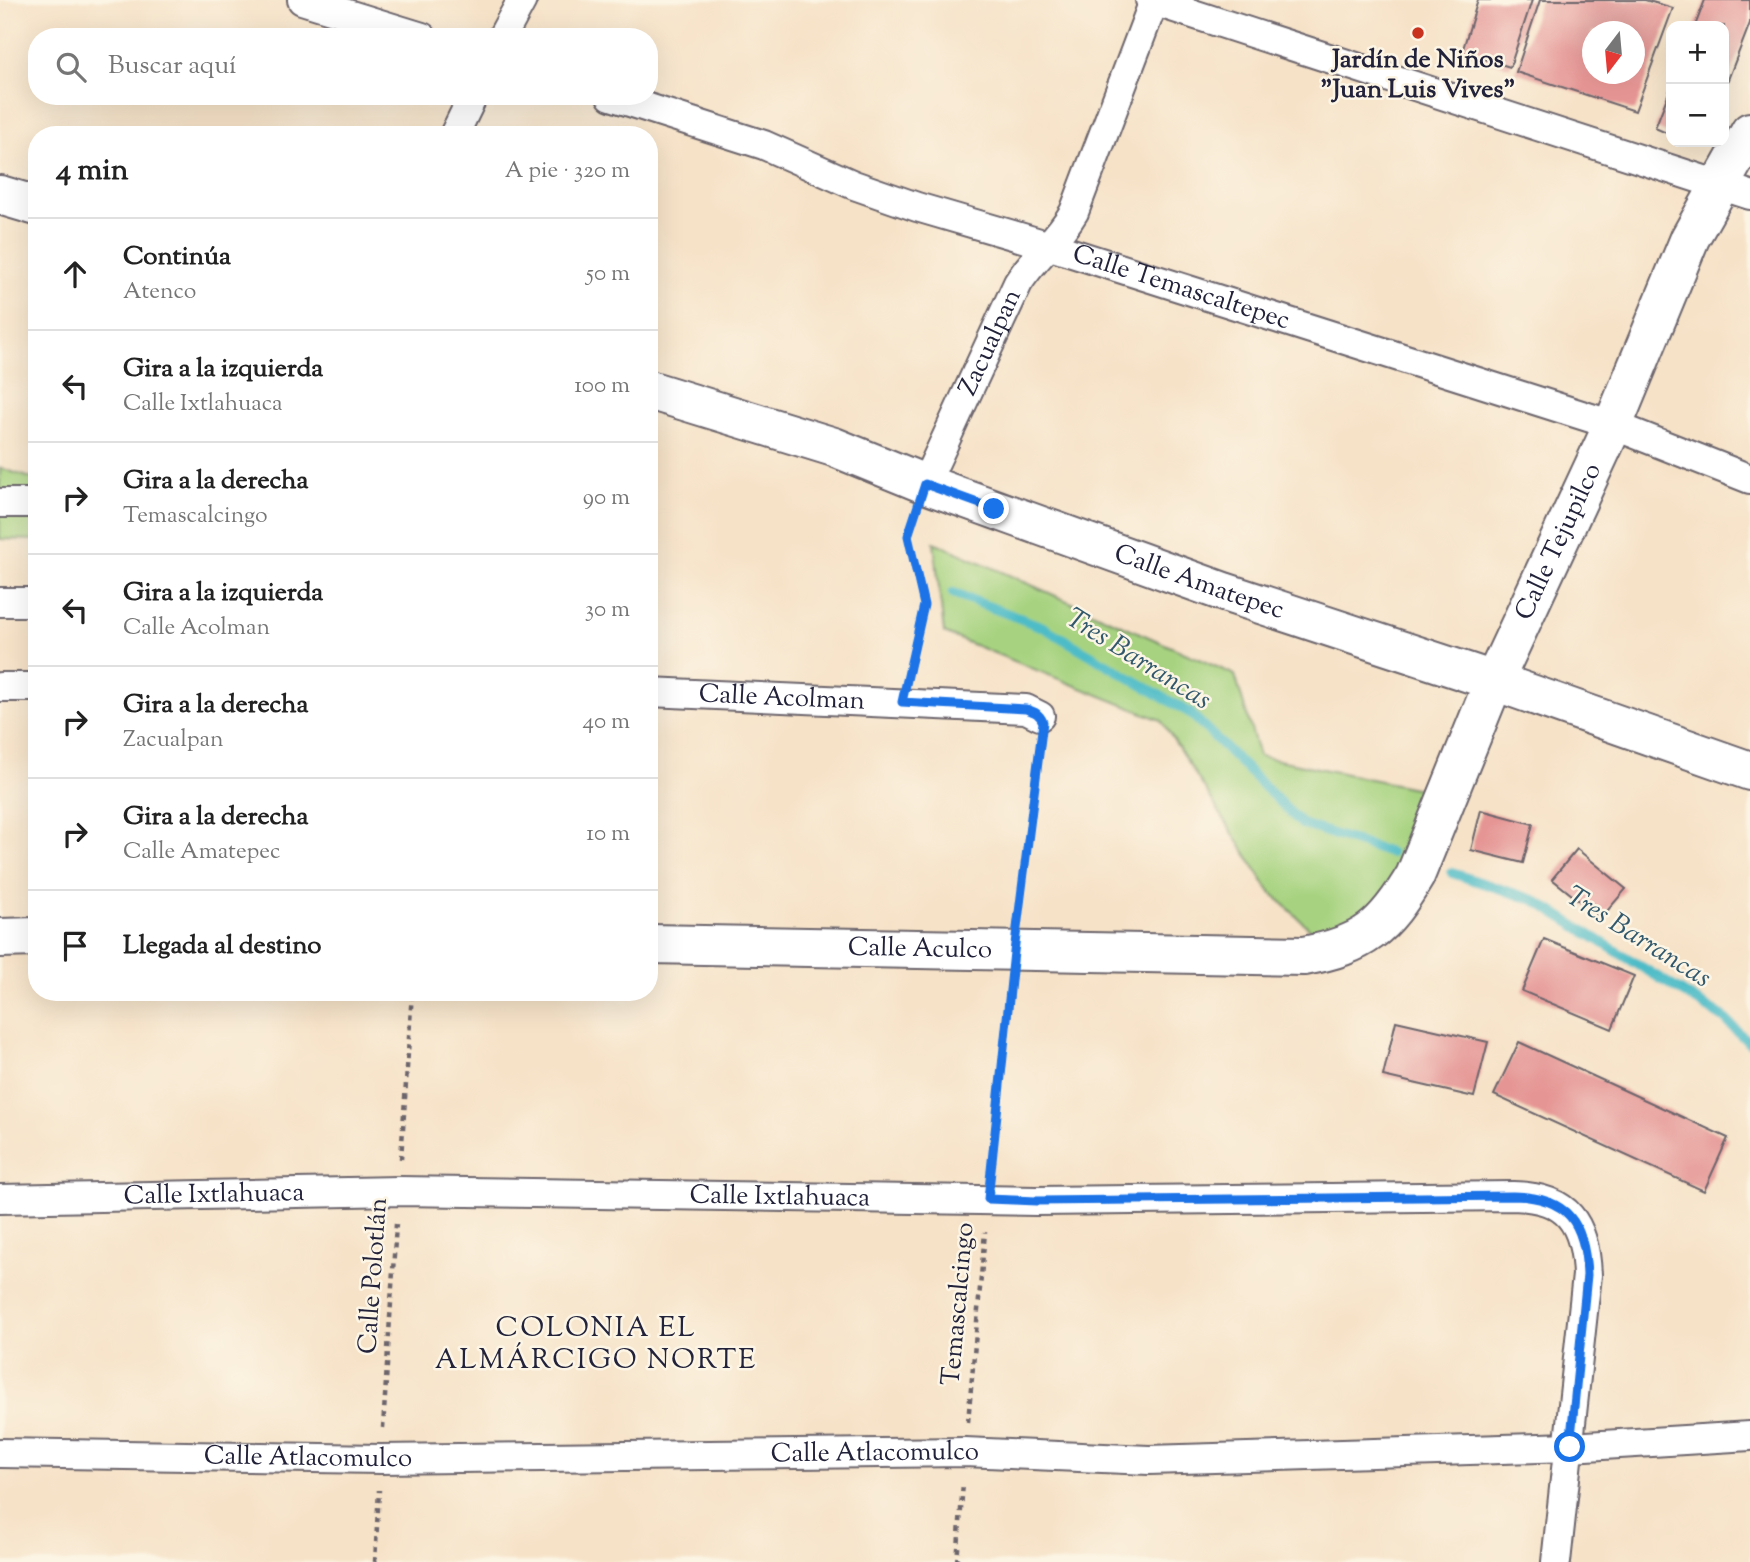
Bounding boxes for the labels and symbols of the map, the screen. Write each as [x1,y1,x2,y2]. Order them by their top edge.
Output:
north arrow [1582,21,1645,84]
marker: Jardín de Niños "Juan Luis Vives" [1410,25,1426,41]
place label: Jardín de Niños "Juan Luis Vives" [1321,42,1515,109]
street label: Calle Temascaltepec [1068,236,1295,340]
street label: Zacualpan [950,283,1031,402]
street label: Calle Tejupilco [1506,457,1611,626]
route end [978,493,1009,524]
street label: Calle Amatepec [1109,535,1289,629]
water label: Tres Barrancas [1057,599,1219,721]
street label: Calle Acolman [698,676,866,720]
water label: Tres Barrancas [1557,877,1719,999]
street label: Calle Aculco [848,929,992,969]
street label: Calle Ixtlahuaca [123,1174,305,1215]
street label: Calle Ixtlahuaca [689,1177,870,1217]
street label: Calle Polotlán [350,1197,398,1355]
street label: Temascalcingo [933,1221,985,1387]
district label: COLONIA EL ALMÁRCIGO NORTE [435,1309,757,1381]
route start [1554,1431,1585,1462]
street label: Calle Atlacomulco [770,1433,980,1473]
street label: Calle Atlacomulco [203,1438,412,1478]

